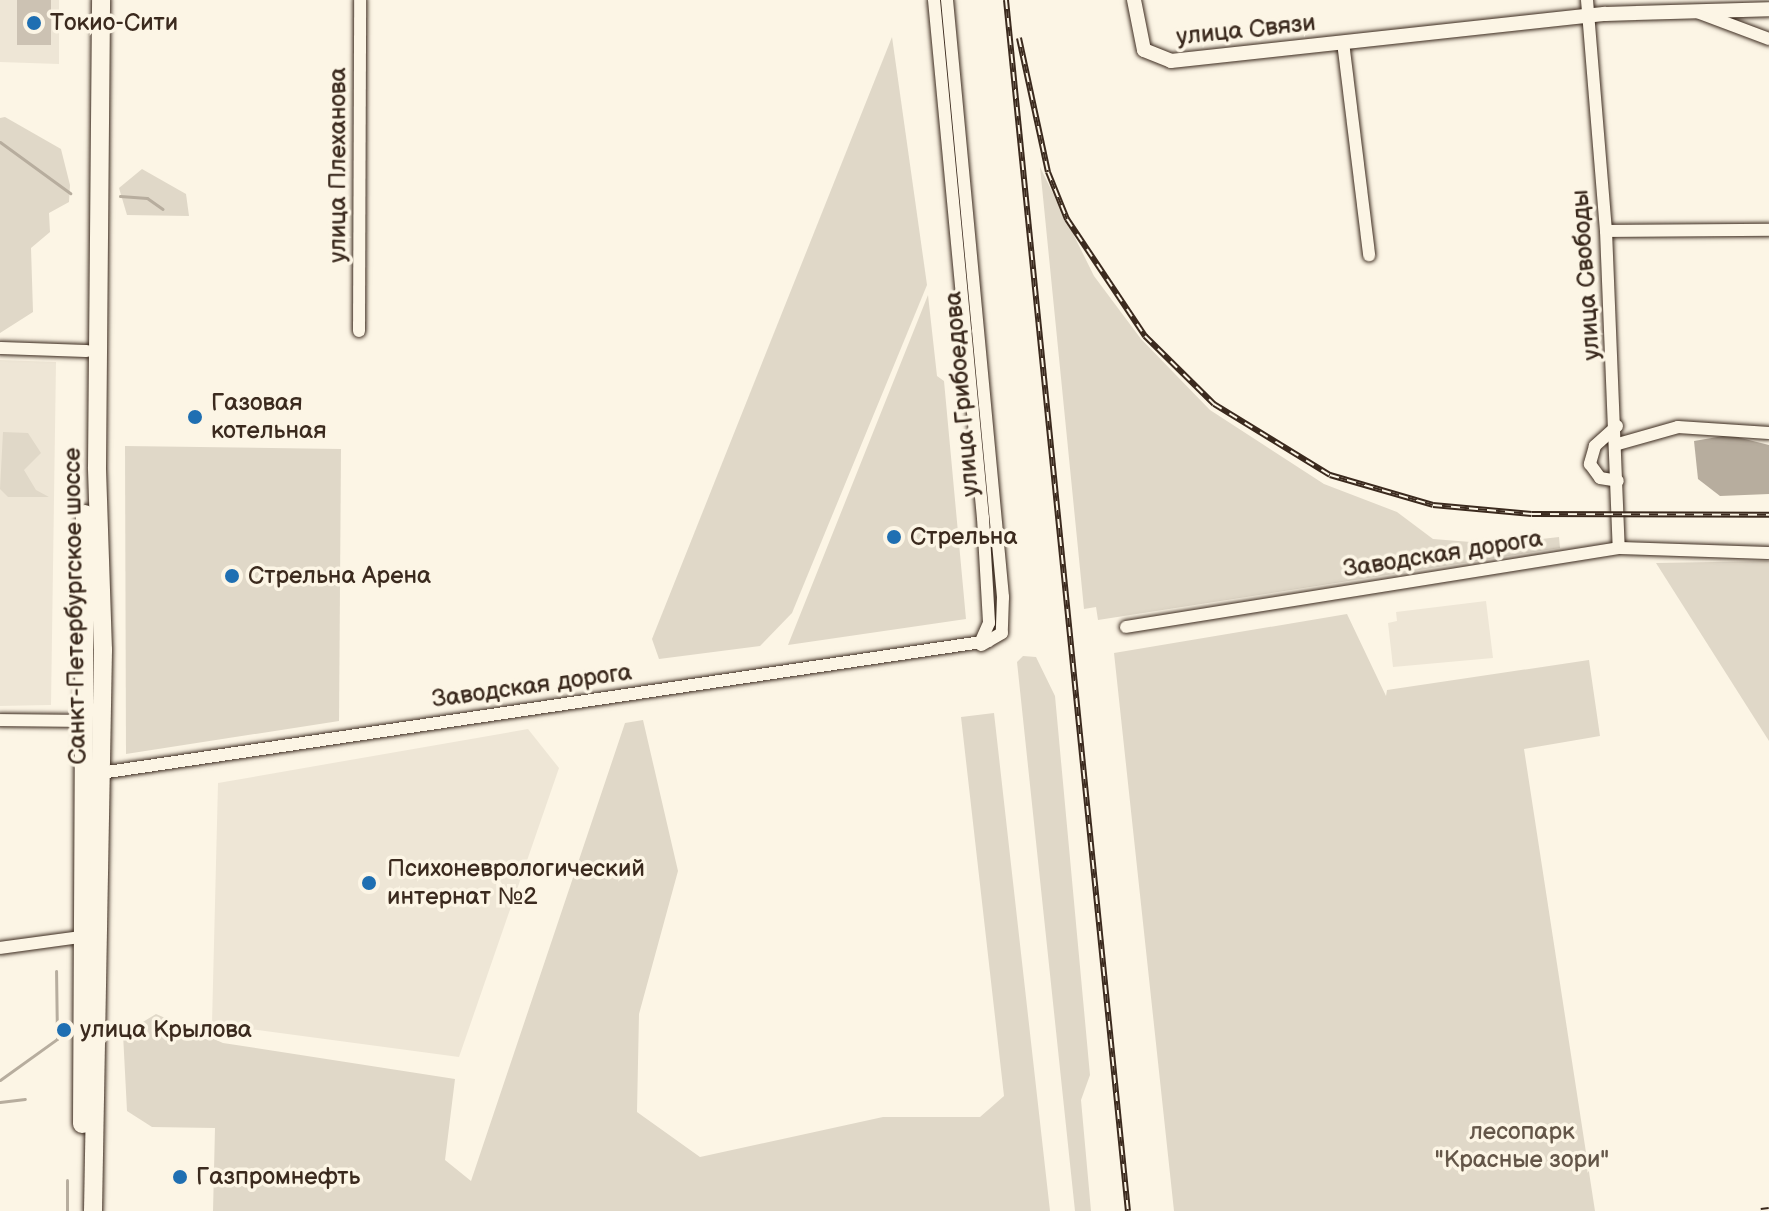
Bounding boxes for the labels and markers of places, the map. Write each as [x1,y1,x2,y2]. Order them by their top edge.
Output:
place label: Токио-Сити [50,9,178,37]
marker: Токио-Сити [25,14,43,32]
place label: Газовая котельная [211,389,327,445]
marker: Газовая котельная [186,408,204,426]
place label: Стрельна [910,523,1018,551]
marker: Стрельна [885,528,903,546]
place label: Стрельна Арена [248,562,431,590]
marker: Стрельна Арена [223,567,241,585]
place label: Психоневрологический интернат №2 [387,855,645,911]
marker: Психоневрологический интернат №2 [358,872,380,894]
place label: улица Крылова [80,1016,252,1044]
marker: улица Крылова [55,1021,73,1039]
place label: Газпромнефть [196,1163,360,1191]
marker: Газпромнефть [171,1168,189,1186]

